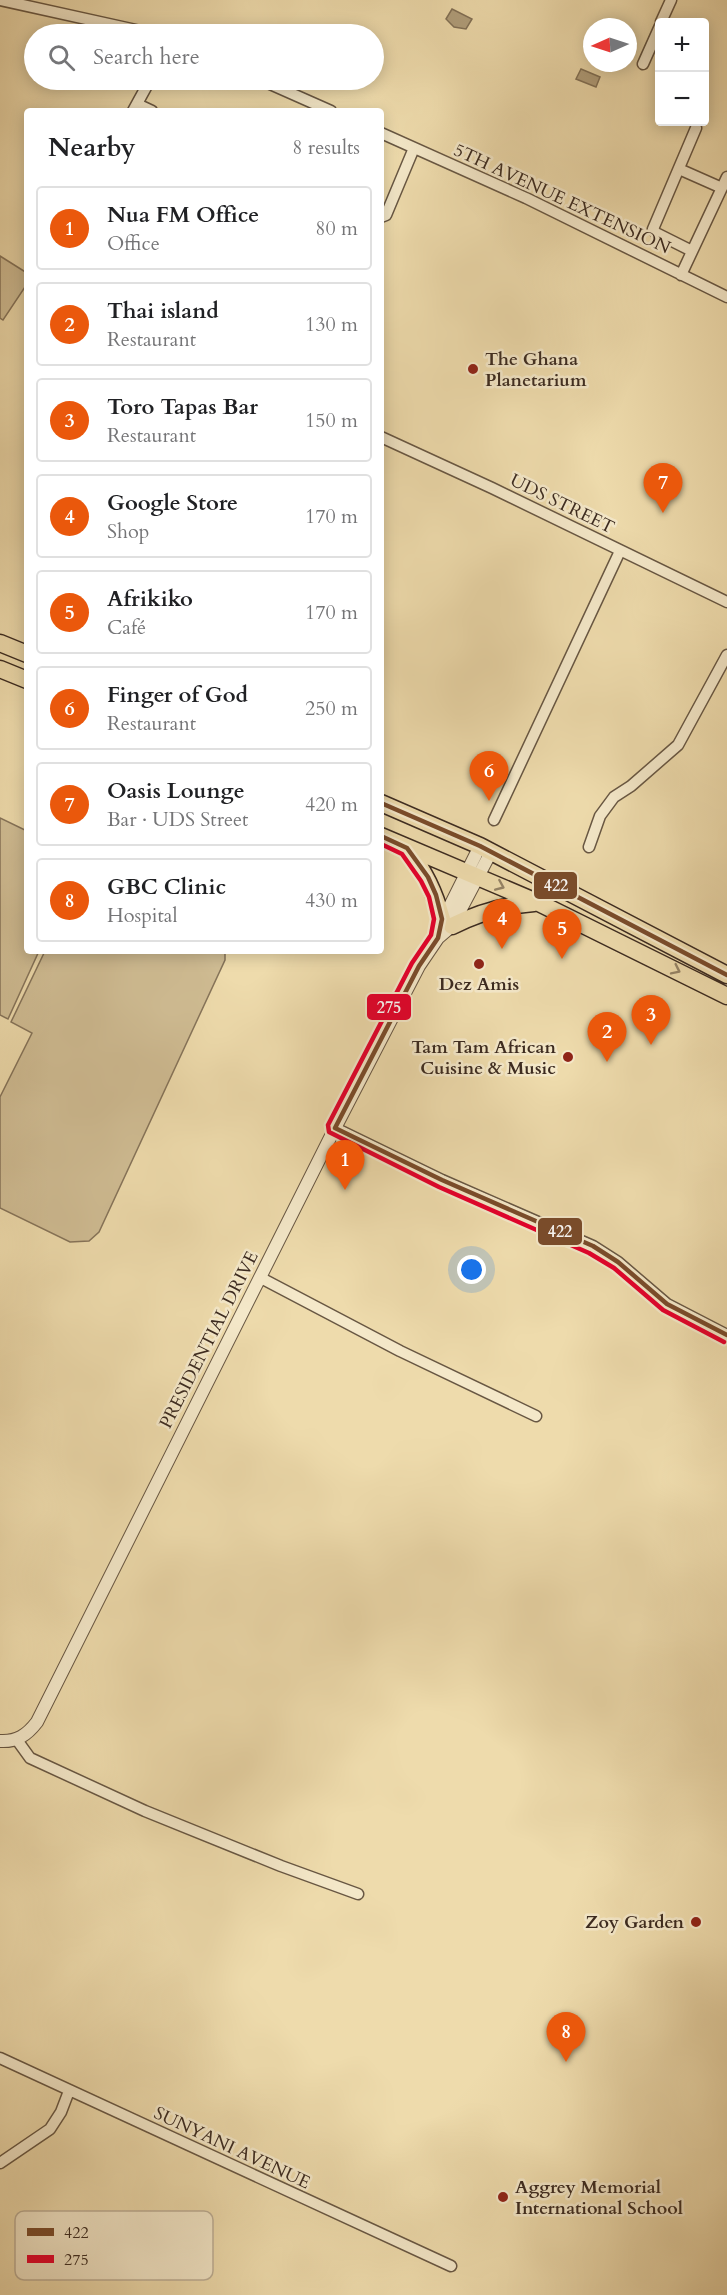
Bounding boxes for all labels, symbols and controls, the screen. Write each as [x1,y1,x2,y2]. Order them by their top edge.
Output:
north arrow [583,18,637,72]
map controls [655,18,709,126]
button: + [655,18,709,72]
search box [24,24,384,90]
icon: search [45,41,78,74]
text: Search here [93,42,200,72]
button: − [655,72,709,126]
text: Nearby [48,130,136,165]
text: 8 results [292,134,360,161]
street label: 5TH AVENUE EXTENSION [450,138,675,261]
text: Nua FM Office [107,200,259,230]
text: 1 [64,215,75,242]
text: 80 m [315,215,358,242]
text: Office [107,230,160,257]
text: Thai island [107,296,219,326]
text: 2 [64,311,75,338]
text: 130 m [305,311,358,338]
text: Restaurant [107,326,196,353]
place label: The Ghana Planetarium [485,347,587,393]
marker: The Ghana Planetarium [466,362,480,376]
text: Toro Tapas Bar [107,392,258,422]
text: 3 [64,407,75,434]
text: 150 m [305,407,358,434]
text: Restaurant [107,422,196,449]
pin: 7 [644,464,682,513]
street label: UDS STREET [506,468,618,540]
text: Google Store [107,488,238,518]
text: 4 [64,503,75,530]
text: 170 m [305,503,358,530]
text: Shop [107,518,149,545]
text: Afrikiko [107,584,193,614]
text: 5 [64,599,75,626]
text: 170 m [305,599,358,626]
text: Café [107,614,146,641]
text: Finger of God [107,680,248,710]
text: 6 [64,695,75,722]
text: 250 m [305,695,358,722]
text: Restaurant [107,710,196,737]
pin: 6 [470,752,508,801]
text: Oasis Lounge [107,776,245,806]
text: 7 [64,791,75,818]
text: 420 m [305,791,358,818]
text: Bar · UDS Street [107,806,248,833]
line badge: 422 [533,871,578,900]
text: GBC Clinic [107,872,226,902]
text: 422 [544,875,568,897]
one-way arrow [494,879,505,891]
text: 8 [64,887,75,914]
text: 430 m [305,887,358,914]
pin: 4 [482,900,522,949]
text: Hospital [107,902,178,929]
pin: 5 [542,910,582,959]
marker: Dez Amis [472,957,486,971]
one-way arrow [670,963,681,975]
place label: Dez Amis [439,972,519,997]
line badge: 275 [366,993,412,1021]
pin: 3 [632,996,670,1045]
text: 275 [377,997,401,1019]
pin: 2 [588,1012,626,1062]
place label: Tam Tam African Cuisine & Music [411,1035,556,1081]
marker: Tam Tam African Cuisine & Music [561,1050,575,1064]
pin: 1 [326,1140,364,1190]
line badge: 422 [537,1217,583,1246]
text: 422 [548,1221,572,1243]
street label: PRESIDENTIAL DRIVE [153,1247,265,1433]
your location [457,1255,486,1284]
place label: Zoy Garden [585,1910,684,1935]
marker: Zoy Garden [689,1915,703,1929]
pin: 8 [546,2012,586,2062]
street label: SUNYANI AVENUE [150,2101,314,2195]
place label: Aggrey Memorial International School [515,2175,683,2221]
marker: Aggrey Memorial International School [496,2190,510,2204]
legend [15,2211,213,2280]
text: 422 [64,2222,89,2244]
text: 275 [64,2249,89,2271]

